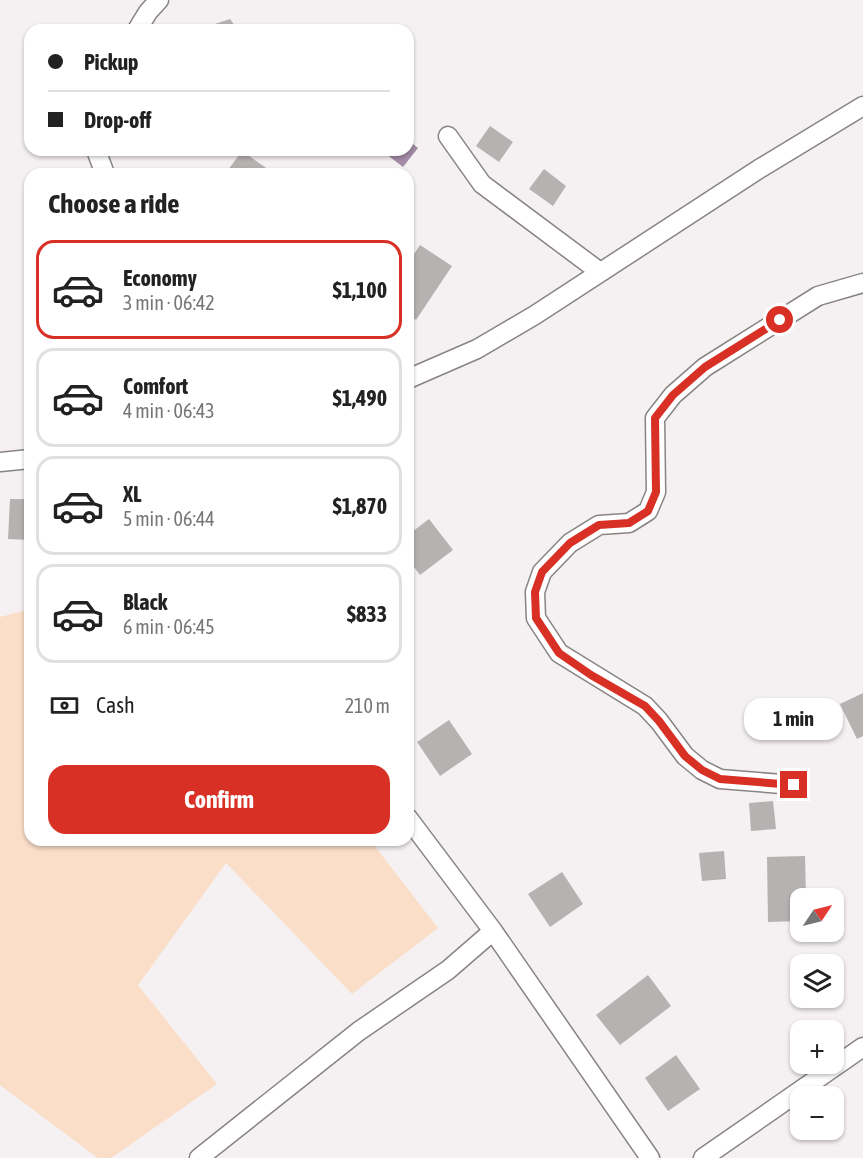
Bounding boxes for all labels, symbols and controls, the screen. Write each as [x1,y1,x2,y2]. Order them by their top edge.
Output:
text: Pickup [84,49,139,75]
text: Drop-off [84,107,151,133]
text: Choose a ride [48,188,180,219]
icon: car [51,263,105,317]
text: Economy [123,265,197,291]
text: $1,100 [332,277,387,303]
text: 3 min · 06:42 [123,291,215,314]
route start [766,306,793,333]
icon: car [51,371,105,425]
text: Comfort [123,373,188,399]
text: $1,490 [332,385,387,411]
text: 4 min · 06:43 [123,399,215,422]
icon: car [51,479,105,533]
text: XL [123,481,141,507]
text: $1,870 [332,493,387,519]
text: 5 min · 06:44 [123,507,215,530]
icon: car [51,587,105,641]
text: Black [123,589,167,615]
text: $833 [347,601,387,627]
text: 6 min · 06:45 [123,615,215,638]
icon: cash [48,689,81,722]
text: Cash [96,692,135,718]
text: 210 m [345,694,390,717]
callout: 1 min [744,698,844,740]
text: 1 min [773,707,814,730]
button: Confirm [48,765,390,834]
route end [780,771,807,798]
north arrow [790,888,844,942]
map controls [790,888,844,1140]
button: layers [790,954,844,1008]
button: + [790,1020,844,1074]
button: − [790,1086,844,1140]

